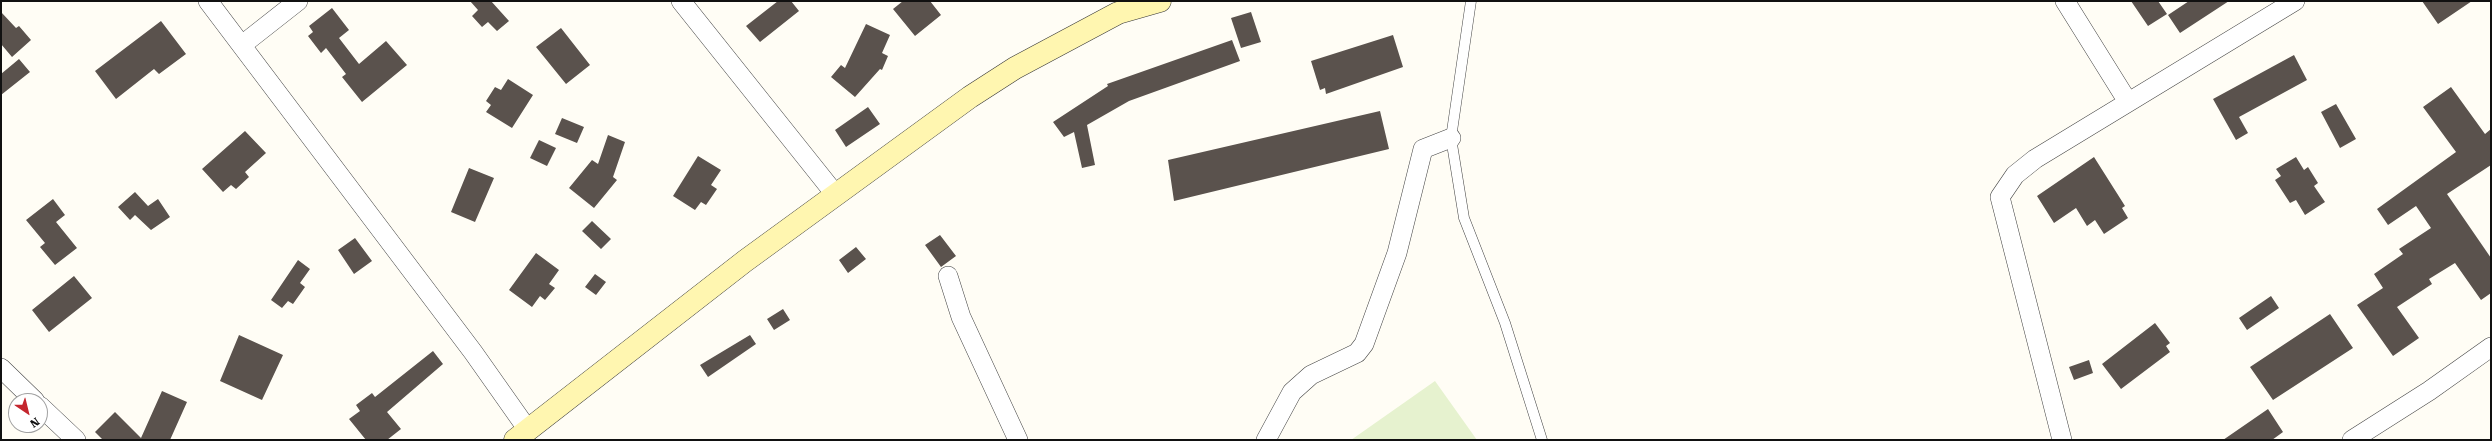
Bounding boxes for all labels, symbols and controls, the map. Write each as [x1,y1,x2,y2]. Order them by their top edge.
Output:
north arrow [8,393,48,433]
text: N [27,415,42,430]

